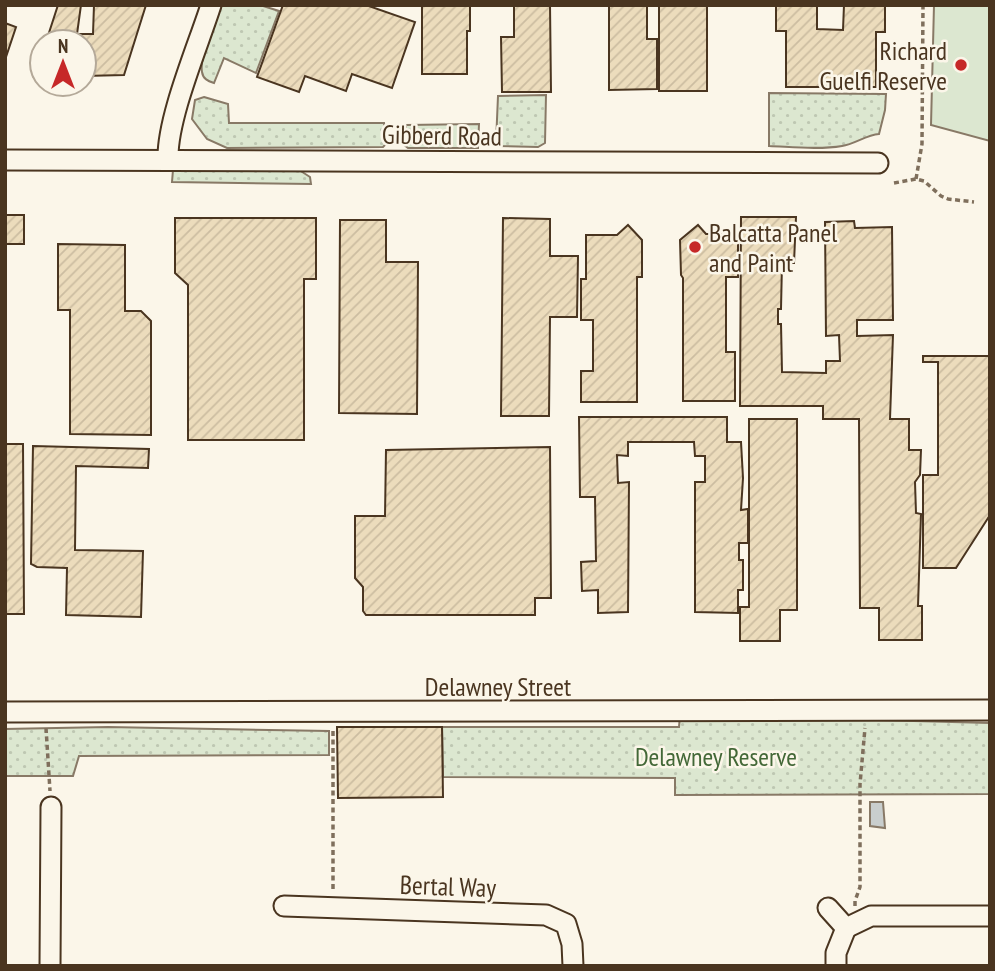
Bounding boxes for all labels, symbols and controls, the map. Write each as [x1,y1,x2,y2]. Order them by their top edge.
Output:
north arrow [28,28,98,98]
text: N [58,34,68,58]
place label: Richard Guelfi Reserve [820,34,947,97]
marker: Richard Guelfi Reserve [953,57,969,73]
street label: Gibberd Road [382,117,502,153]
place label: Balcatta Panel and Paint [709,216,837,279]
marker: Balcatta Panel and Paint [687,239,703,255]
street label: Delawney Street [425,670,571,703]
park label: Delawney Reserve [635,740,797,773]
street label: Bertal Way [399,868,497,904]

